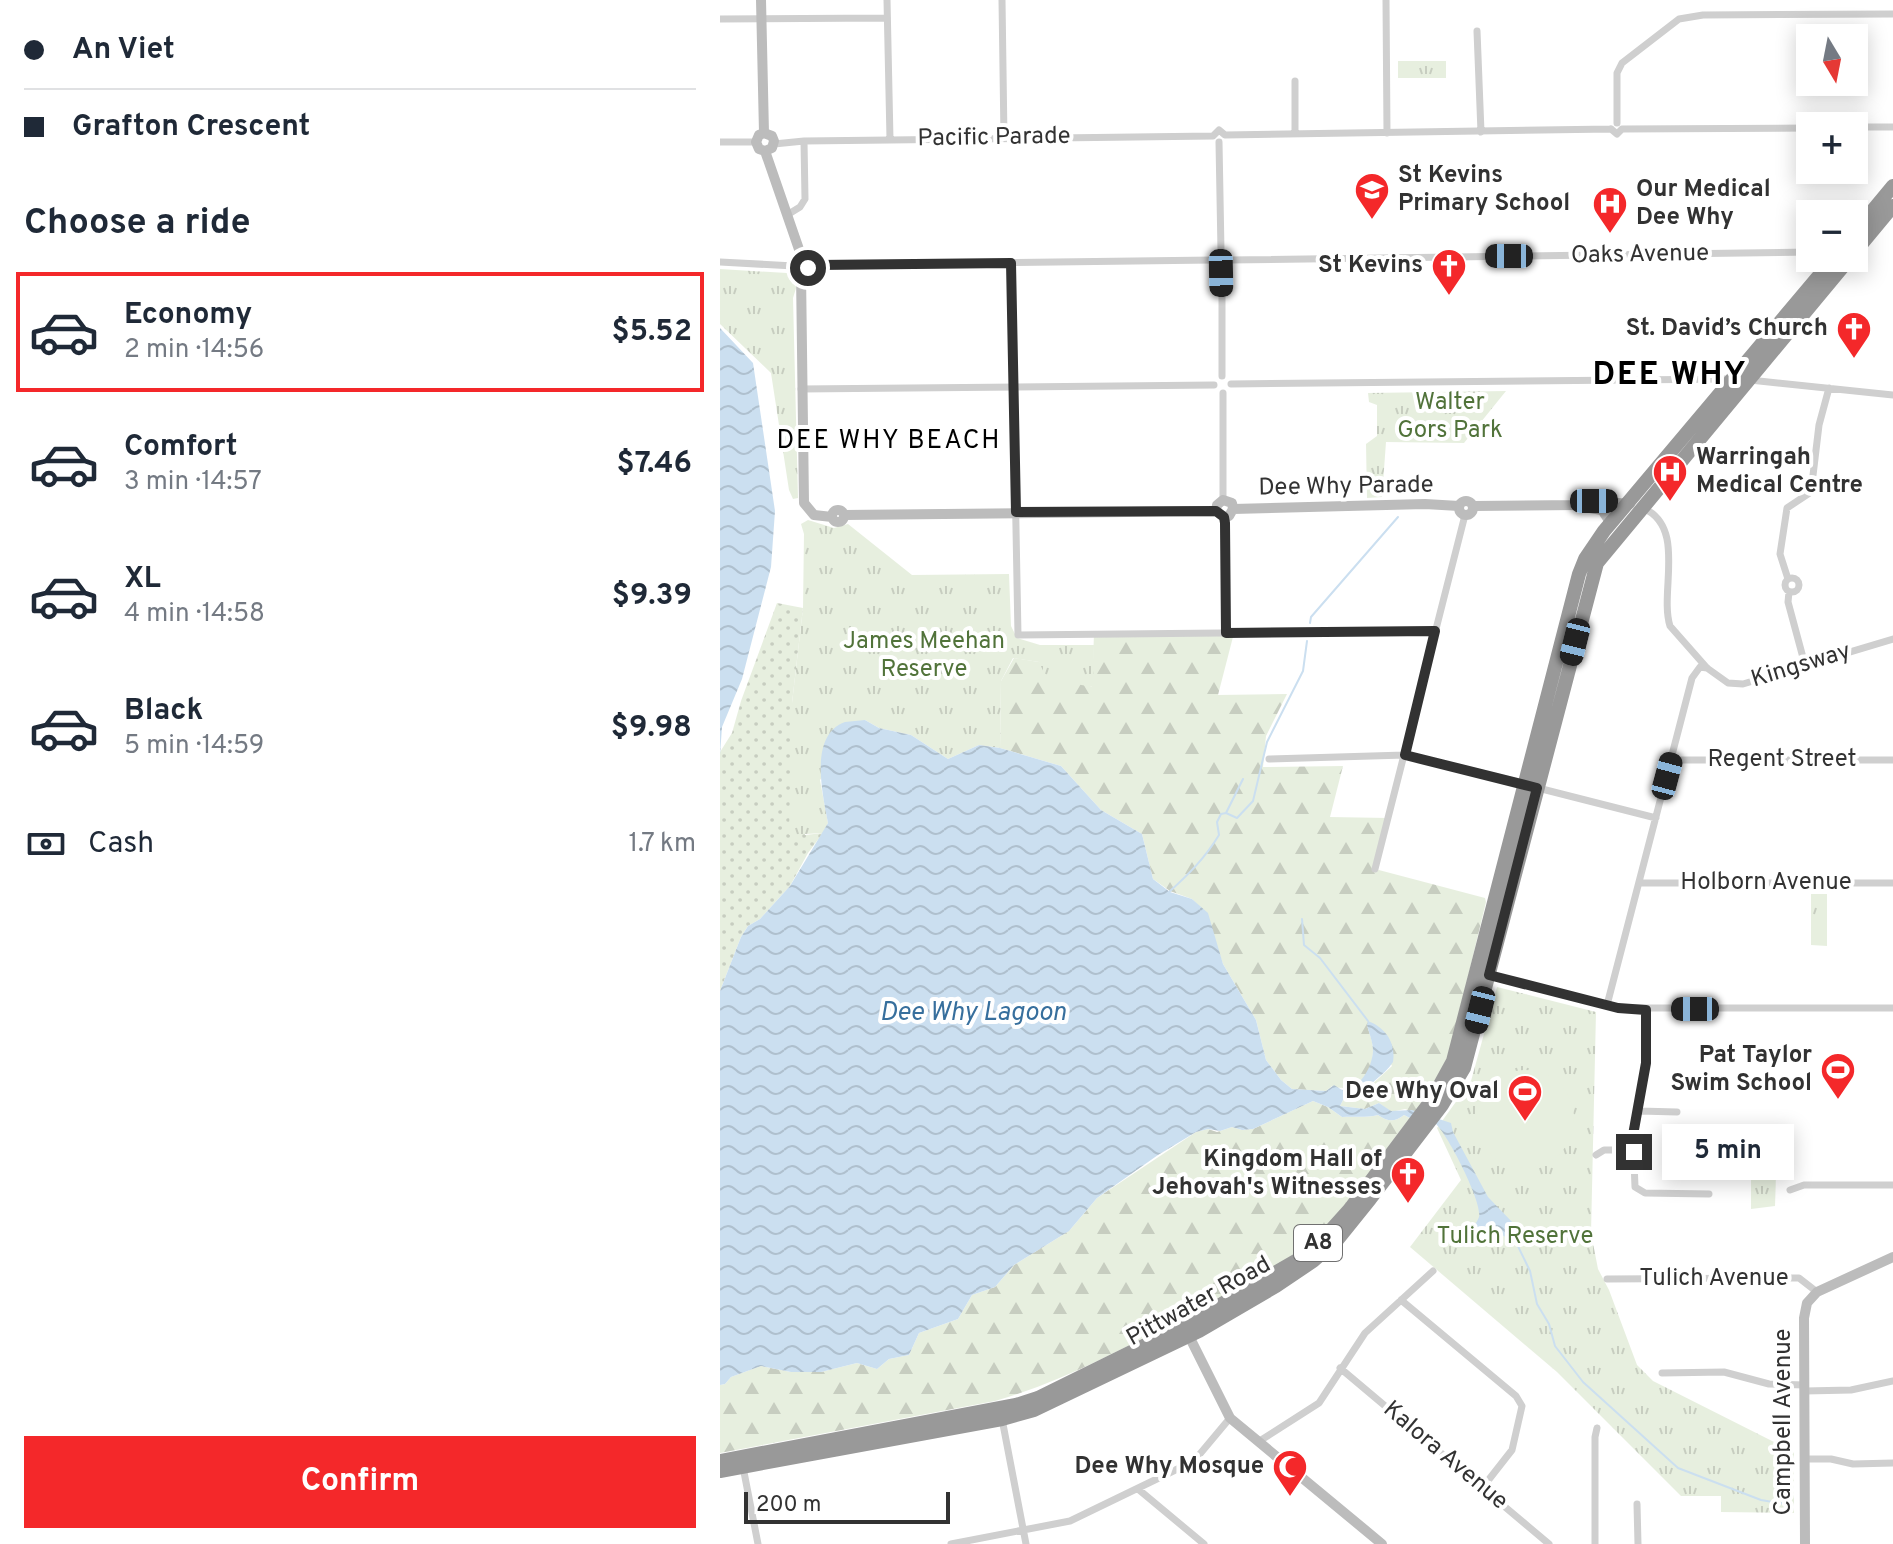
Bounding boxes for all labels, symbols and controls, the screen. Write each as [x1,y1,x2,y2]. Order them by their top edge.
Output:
north arrow [1796,24,1868,96]
map controls [1796,24,1868,272]
text: An Viet [72,32,175,69]
text: Grafton Crescent [72,109,310,146]
button: + [1796,112,1868,184]
street label: Pacific Parade [917,122,1071,154]
place label: St Kevins Primary School [1398,161,1570,219]
school or university icon: St Kevins Primary School [1353,171,1391,221]
place label: Our Medical Dee Why [1636,175,1771,233]
hospital icon: Our Medical Dee Why [1591,185,1629,235]
button: − [1796,200,1868,272]
text: Choose a ride [24,201,250,247]
street label: Oaks Avenue [1571,239,1709,271]
car [1485,244,1533,268]
church icon: St Kevins [1430,247,1468,297]
car [1209,249,1233,297]
route start [790,250,826,286]
place label: St Kevins [1318,251,1423,281]
icon: car [28,296,100,368]
text: Economy [124,297,252,334]
church icon: St. David’s Church [1835,310,1873,360]
text: $5.52 [612,314,692,351]
place label: St. David’s Church [1626,314,1828,344]
text: 2 min · 14:56 [124,334,264,367]
district label: DEE WHY [1592,356,1748,396]
park label: Walter Gors Park [1397,388,1503,446]
district label: DEE WHY BEACH [776,425,1002,458]
icon: car [28,428,100,500]
text: Comfort [124,429,237,466]
place label: Warringah Medical Centre [1696,443,1863,501]
text: $7.46 [617,446,692,483]
hospital icon: Warringah Medical Centre [1651,453,1689,503]
text: 3 min · 14:57 [124,466,262,499]
street label: Dee Why Parade [1258,470,1434,504]
car [1570,489,1618,513]
icon: car [28,560,100,632]
text: XL [124,561,161,598]
text: $9.39 [612,578,692,615]
text: 4 min · 14:58 [124,598,265,631]
car [1558,616,1592,668]
park label: James Meehan Reserve [843,627,1005,685]
street label: Kingsway [1748,637,1854,695]
icon: car [28,692,100,764]
text: Black [124,693,203,730]
text: $9.98 [611,710,692,747]
text: 5 min · 14:59 [124,730,264,763]
street label: Regent Street [1707,745,1857,775]
car [1649,750,1685,802]
icon: cash [24,822,68,866]
text: Cash [88,826,154,863]
text: 1.7 km [629,828,696,861]
street label: Holborn Avenue [1680,868,1852,898]
car [1463,984,1497,1036]
water label: Dee Why Lagoon [880,997,1066,1030]
car [1671,997,1719,1021]
place label: Pat Taylor Swim School [1670,1041,1812,1099]
sports icon: Pat Taylor Swim School [1819,1051,1857,1101]
sports icon: Dee Why Oval [1506,1073,1544,1123]
place label: Dee Why Oval [1345,1077,1499,1107]
callout: 5 min [1662,1124,1794,1180]
route end [1616,1134,1652,1170]
text: 5 min [1694,1135,1762,1168]
place label: Kingdom Hall of Jehovah's Witnesses [1152,1145,1382,1203]
church icon: Kingdom Hall of Jehovah's Witnesses [1389,1155,1427,1205]
park label: Tulich Reserve [1437,1222,1593,1252]
road number: A8 [1294,1225,1342,1261]
street label: Pittwater Road [1122,1250,1276,1354]
street label: Tulich Avenue [1639,1264,1789,1294]
street label: Campbell Avenue [1769,1329,1799,1515]
street label: Kalora Avenue [1376,1395,1514,1517]
button: Confirm [24,1436,696,1528]
mosque icon: Dee Why Mosque [1271,1448,1309,1498]
place label: Dee Why Mosque [1075,1452,1264,1482]
scale bar [744,1488,950,1524]
text: 200 m [756,1492,821,1519]

